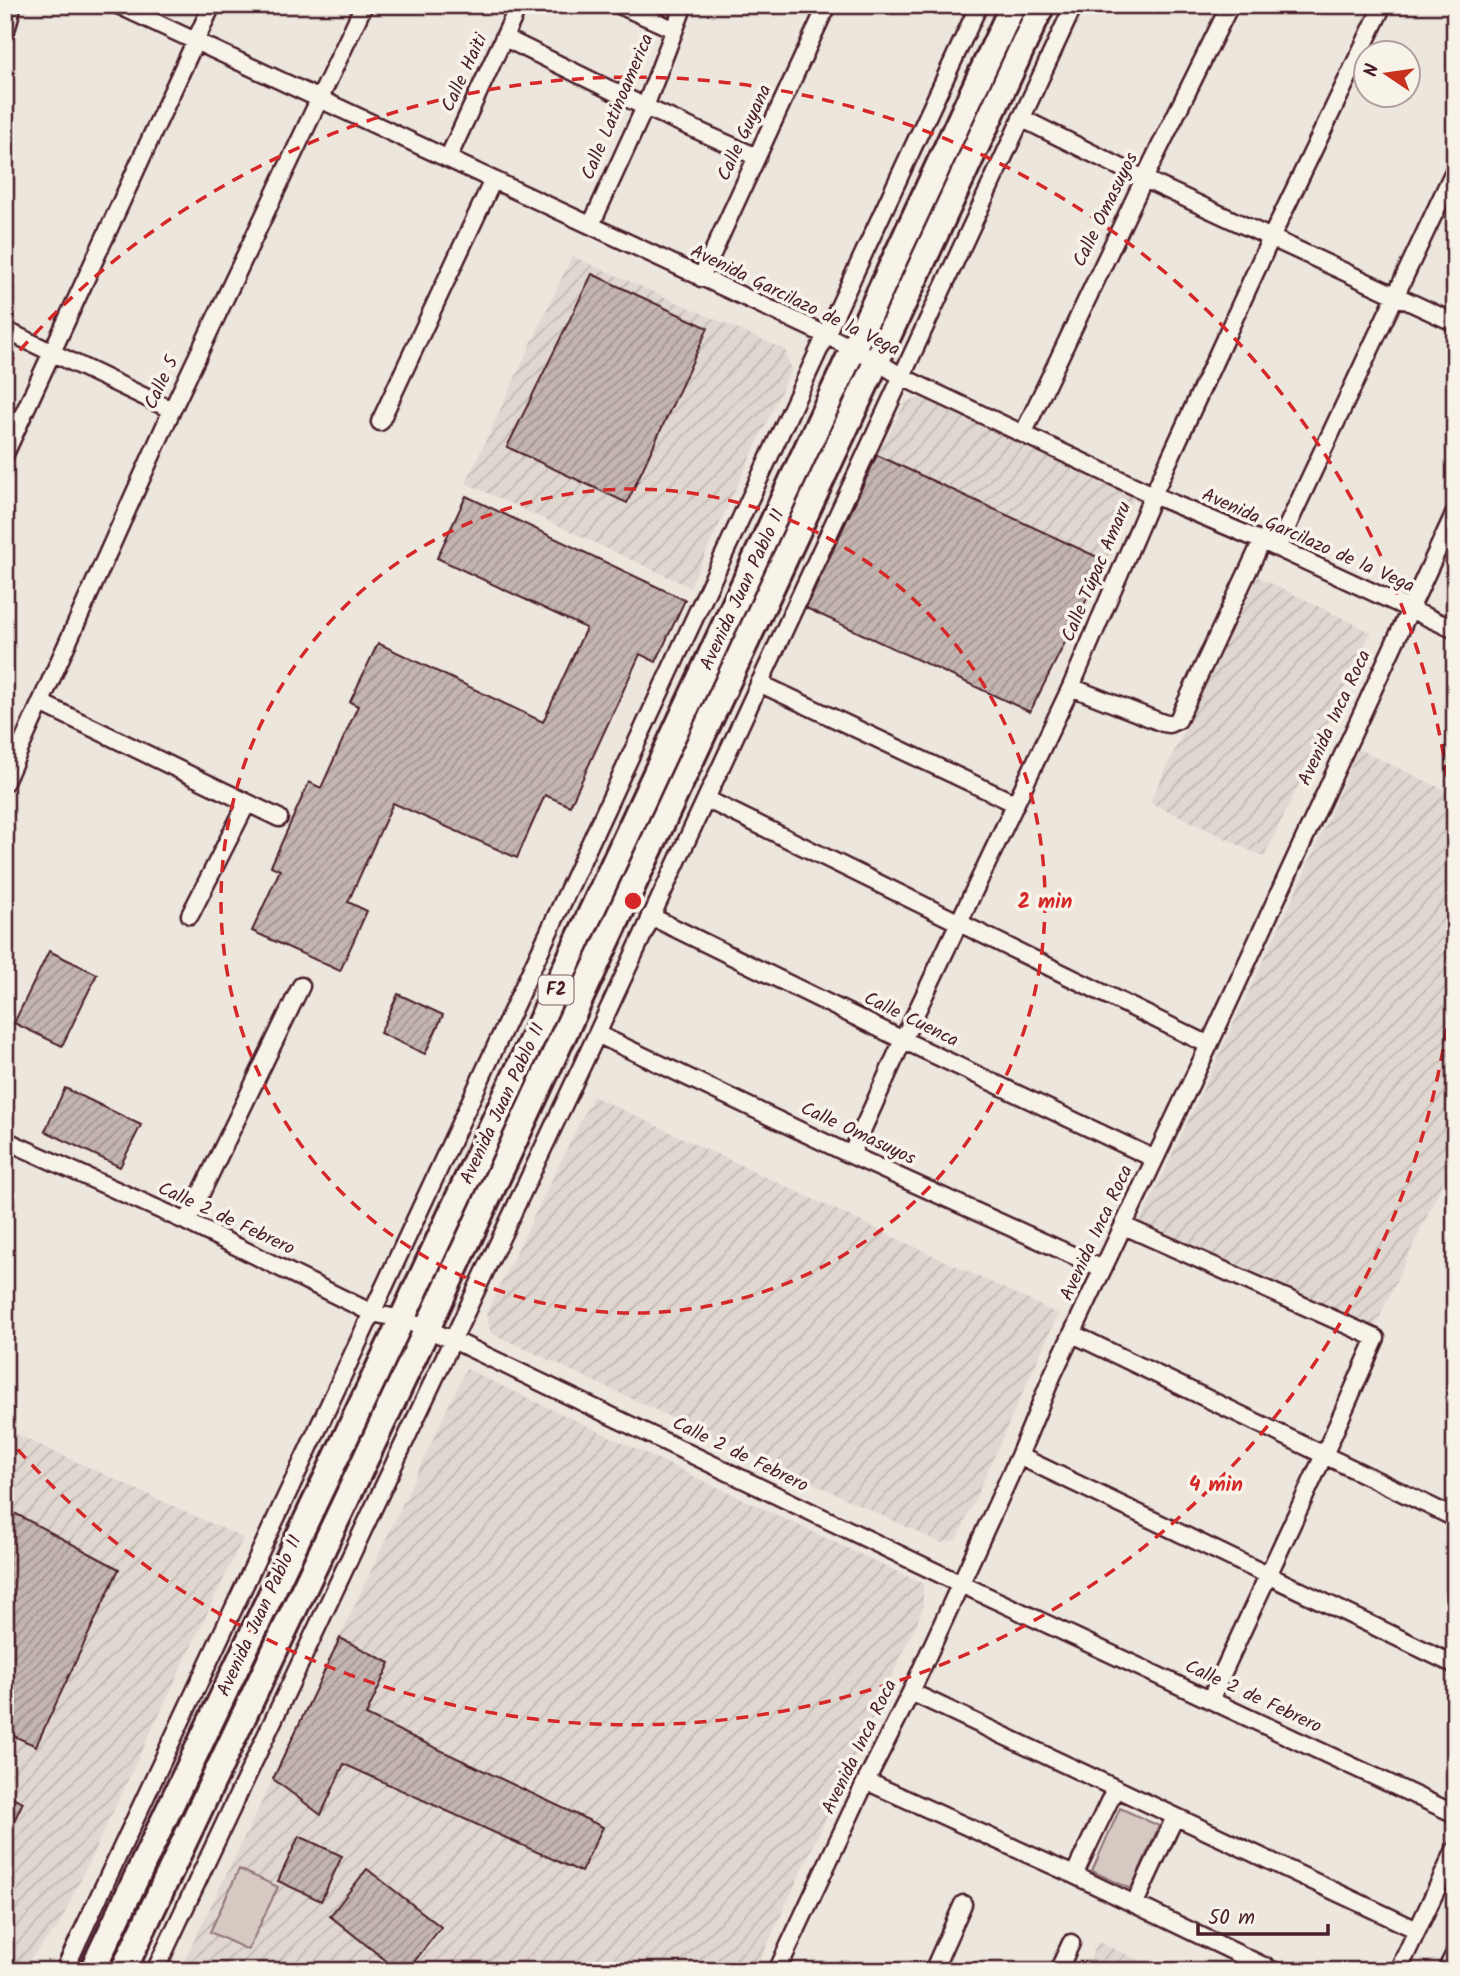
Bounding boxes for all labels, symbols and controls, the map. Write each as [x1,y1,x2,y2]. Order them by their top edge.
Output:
street label: Calle Haiti [434,27,497,117]
street label: Calle Latinoamerica [574,29,662,185]
north arrow [1352,38,1422,108]
text: N [1356,61,1388,80]
street label: Calle Guyana [710,80,780,186]
street label: Calle Omasuyos [1065,148,1147,272]
street label: Avenida Garcilazo de la Vega [685,237,905,365]
street label: Calle 5 [137,350,188,415]
street label: Avenida Garcilazo de la Vega [1197,480,1419,602]
street label: Calle Túpac Amaru [1054,497,1140,647]
street label: Avenida Juan Pablo II [692,504,794,676]
street label: Avenida Inca Roca [1290,645,1380,791]
text: 2 min [1018,886,1072,919]
centre of rings [621,889,645,913]
road number: F2 [538,975,574,1004]
street label: Calle Cuenca [858,984,964,1056]
street label: Avenida Juan Pablo II [452,1018,554,1190]
street label: Calle Omasuyos [795,1094,921,1174]
street label: Avenida Inca Roca [1052,1160,1142,1306]
street label: Calle 2 de Febrero [152,1174,300,1264]
street label: Calle 2 de Febrero [667,1409,813,1501]
text: 4 min [1189,1469,1243,1502]
street label: Avenida Juan Pablo II [209,1530,311,1702]
street label: Calle 2 de Febrero [1179,1652,1327,1742]
street label: Avenida Inca Roca [814,1674,906,1820]
scale bar [1198,1892,1327,1936]
text: 50 m [1208,1902,1255,1935]

